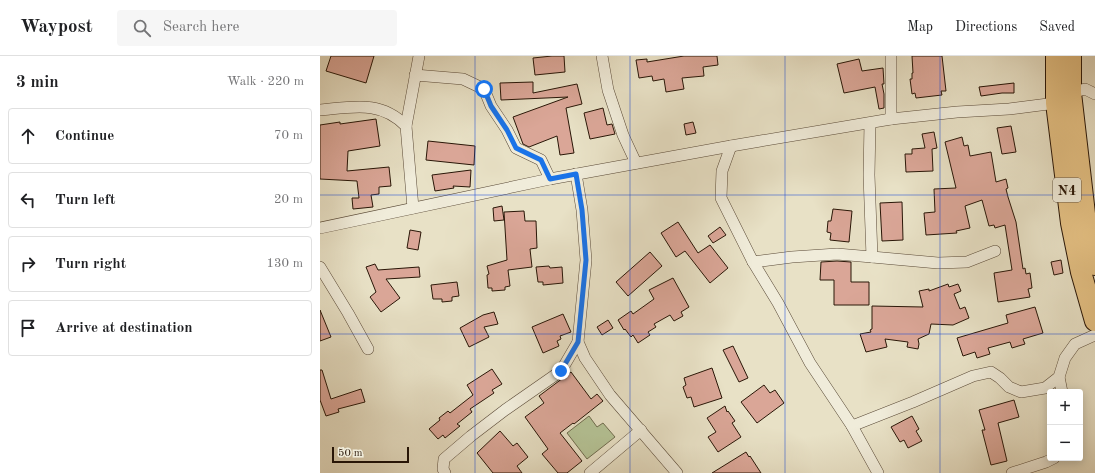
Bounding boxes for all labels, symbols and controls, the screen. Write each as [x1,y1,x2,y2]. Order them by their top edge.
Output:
search box [117,10,397,46]
icon: search [131,17,153,39]
text: Waypost [20,18,93,37]
text: Search here [163,20,239,35]
text: Map [907,20,933,34]
text: Directions [955,20,1017,34]
text: Saved [1039,20,1075,34]
text: 3 min [16,74,59,91]
text: Walk · 220 m [227,75,304,88]
route start [475,80,493,98]
icon: ahead [17,125,39,147]
text: Continue [55,129,114,144]
text: 70 m [274,129,303,142]
road number: N4 [1053,178,1081,202]
icon: left [17,189,39,211]
text: Turn left [55,193,115,208]
text: 20 m [274,193,303,206]
icon: right [17,253,39,275]
text: Turn right [55,257,126,272]
text: 130 m [266,257,303,270]
icon: arrive [17,317,39,339]
text: Arrive at destination [55,321,193,336]
route end [552,362,570,380]
map controls [1047,389,1083,461]
button: + [1047,389,1083,425]
button: − [1047,425,1083,461]
scale bar [332,445,409,464]
text: 50 m [338,448,363,459]

